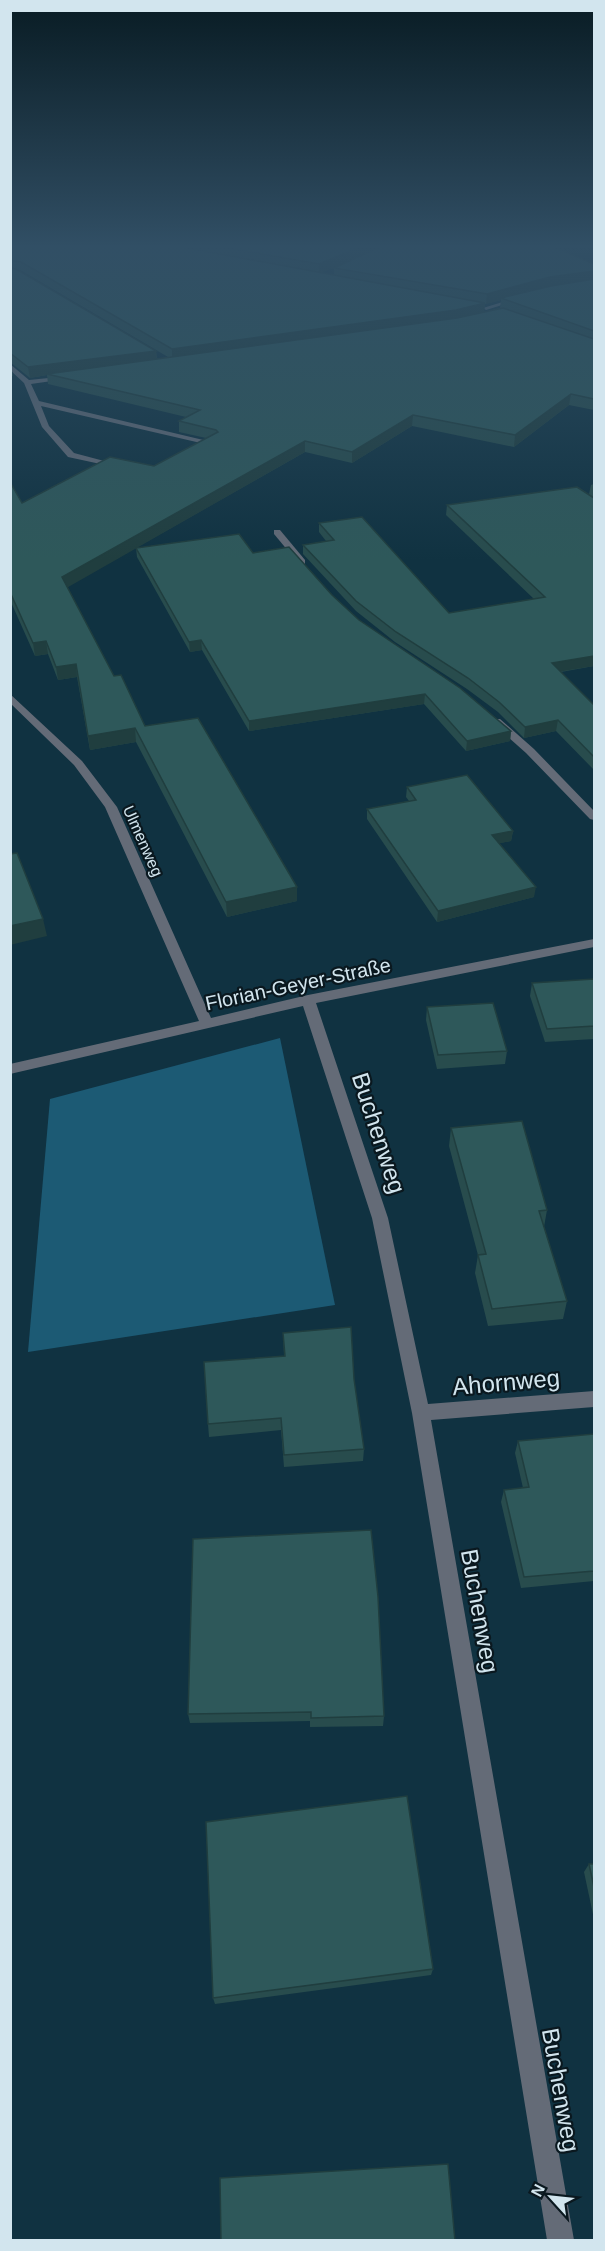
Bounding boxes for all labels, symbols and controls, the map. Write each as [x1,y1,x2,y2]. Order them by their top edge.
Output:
street label: Ulmenweg [120,803,166,879]
street label: Florian-Geyer-Straße [203,954,393,1014]
street label: Buchenweg [347,1069,411,1197]
street label: Ahornweg [451,1364,561,1400]
street label: Buchenweg [456,1547,504,1675]
street label: Buchenweg [537,2026,585,2154]
north arrow [521,2167,581,2227]
text: N [528,2181,548,2199]

